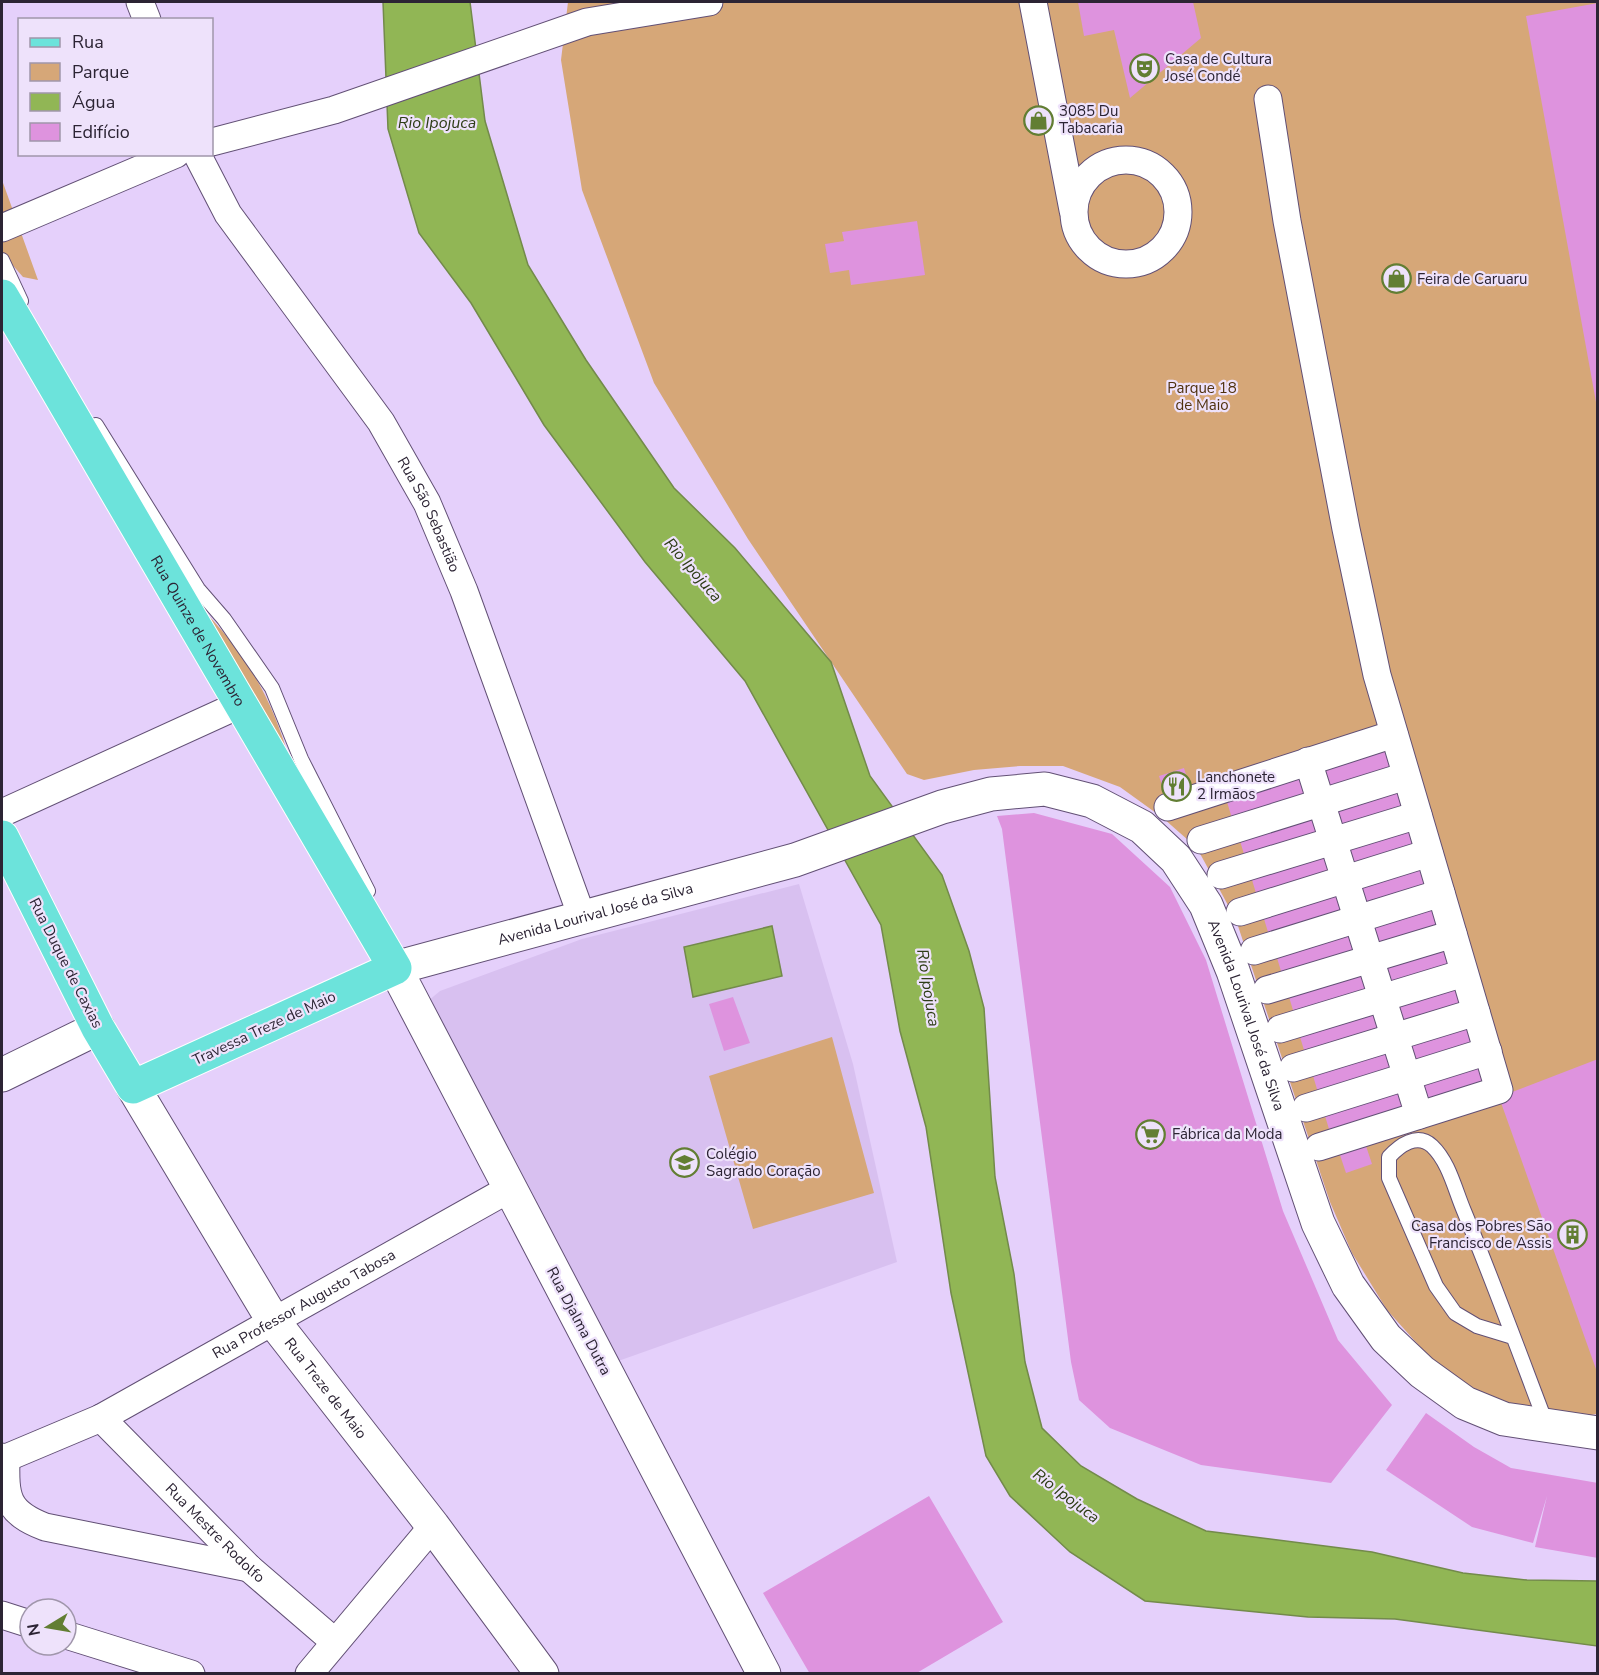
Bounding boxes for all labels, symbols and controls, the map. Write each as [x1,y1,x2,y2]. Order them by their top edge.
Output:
legend [18,18,213,156]
text: Rua [72,30,104,54]
place label: Casa de Cultura José Condé [1164,49,1272,86]
theatre icon: Casa de Cultura José Condé [1128,52,1160,84]
text: Parque [72,60,129,84]
text: Água [72,90,115,114]
place label: 3085 Du Tabacaria [1059,101,1123,138]
shop icon: 3085 Du Tabacaria [1022,104,1054,136]
water label: Rio Ipojuca [398,112,476,134]
text: Edifício [72,120,130,144]
shop icon: Feira de Caruaru [1380,263,1412,295]
place label: Feira de Caruaru [1417,269,1527,289]
park label: Parque 18 de Maio [1167,378,1237,415]
street label: Rua São Sebastião [393,453,465,575]
water label: Rio Ipojuca [659,533,727,607]
street label: Rua Quinze de Novembro [146,552,250,710]
place label: Lanchonete 2 Irmãos [1197,767,1275,804]
restaurant icon: Lanchonete 2 Irmãos [1160,770,1192,802]
street label: Avenida Lourival José da Silva [495,878,695,950]
street label: Rua Duque de Caxias [24,894,108,1032]
street label: Avenida Lourival José da Silva [1203,917,1289,1113]
water label: Rio Ipojuca [911,948,945,1028]
street label: Travessa Treze de Maio [189,986,339,1070]
supermarket icon: Fábrica da Moda [1135,1118,1167,1150]
place label: Fábrica da Moda [1172,1124,1283,1144]
place label: Colégio Sagrado Coração [706,1144,820,1181]
school or university icon: Colégio Sagrado Coração [669,1147,701,1179]
place label: Casa dos Pobres São Francisco de Assis [1411,1216,1552,1253]
building icon: Casa dos Pobres São Francisco de Assis [1557,1219,1589,1251]
street label: Rua Professor Augusto Tabosa [209,1245,399,1363]
street label: Rua Djalma Dutra [542,1263,616,1379]
street label: Rua Treze de Maio [280,1333,371,1443]
water label: Rio Ipojuca [1028,1464,1104,1528]
street label: Rua Mestre Rodolfo [161,1479,269,1587]
north arrow [18,1597,78,1657]
text: N [22,1622,46,1638]

